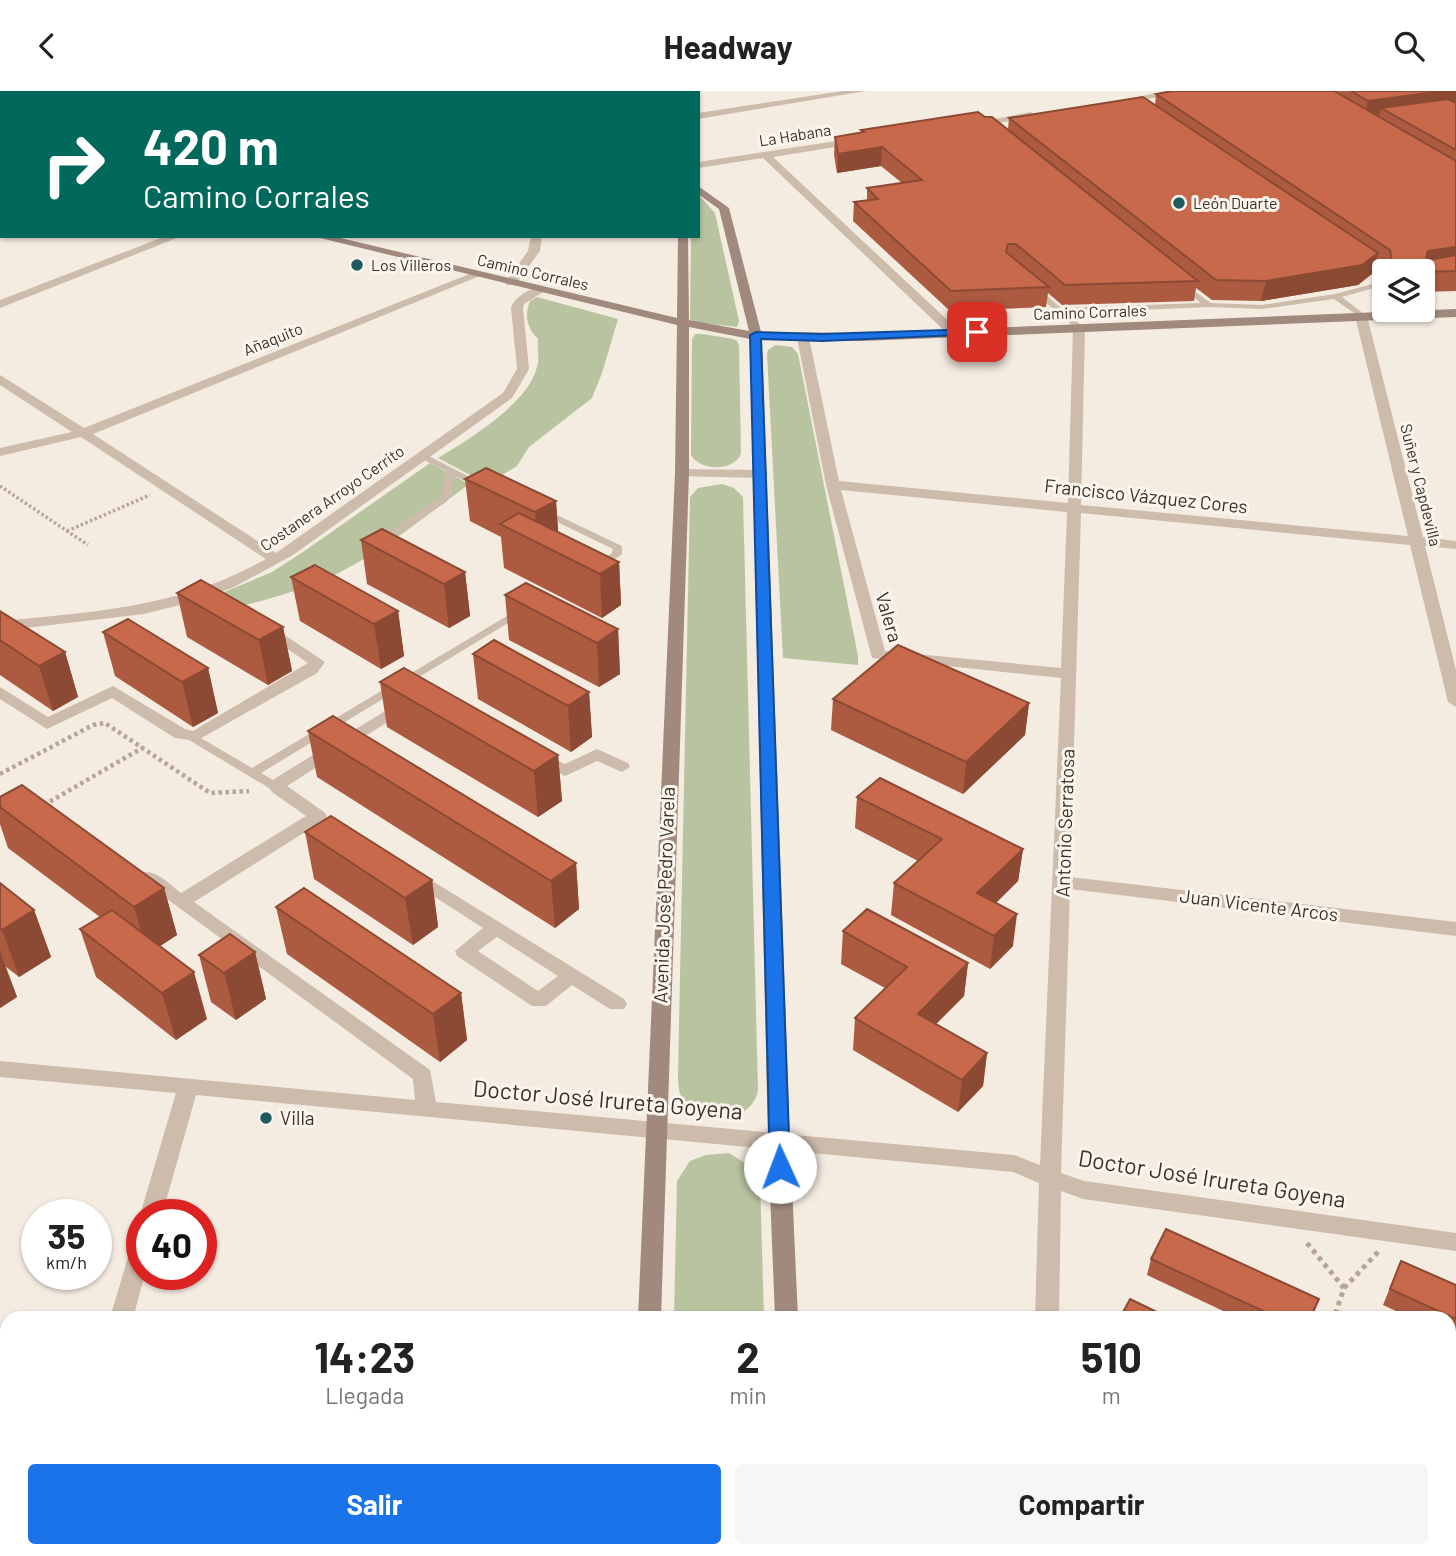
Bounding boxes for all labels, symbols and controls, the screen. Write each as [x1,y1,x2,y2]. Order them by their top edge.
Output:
icon: back [28,27,66,65]
text: Headway [663,27,793,65]
icon: search [1390,27,1428,65]
text: 420 m [143,116,279,175]
icon: right [28,119,119,210]
street label: La Habana [757,119,832,150]
text: Camino Corrales [143,176,370,214]
place label: León Duarte [1193,193,1278,212]
marker: León Duarte [1171,195,1187,211]
street label: Camino Corrales [476,249,591,294]
place label: Los Villeros [371,255,451,274]
marker: Los Villeros [349,257,365,273]
map controls [1372,259,1435,322]
button: layers [1372,259,1435,322]
street label: Camino Corrales [1033,300,1147,323]
pin [947,302,1007,362]
icon: arrive [958,313,996,351]
street label: Añaquito [240,318,305,359]
street label: Suñer y Capdevilla [1397,422,1446,548]
street label: Costanera Arroyo Cerrito [256,441,407,554]
street label: Francisco Vázquez Cores [1043,473,1249,518]
street label: Valera [871,589,908,645]
street label: Antonio Serratosa [1050,748,1079,898]
street label: Avenida José Pedro Varela [648,786,679,1004]
street label: Juan Vicente Arcos [1179,883,1340,926]
street label: Doctor José Irureta Goyena [472,1073,744,1125]
place label: Villa [280,1106,315,1129]
marker: Villa [258,1110,274,1126]
position arrow [743,1130,817,1204]
street label: Doctor José Irureta Goyena [1076,1143,1348,1213]
speed limit sign: 40 [126,1199,217,1290]
text: 35 [48,1214,85,1256]
text: km/h [46,1251,87,1273]
text: 14:23 [314,1331,415,1381]
text: 2 [736,1331,760,1381]
text: 510 [1081,1331,1142,1381]
text: Llegada [325,1381,404,1409]
text: min [729,1381,767,1409]
text: m [1102,1381,1121,1409]
button: Salir [28,1464,721,1544]
button: Compartir [735,1464,1428,1544]

